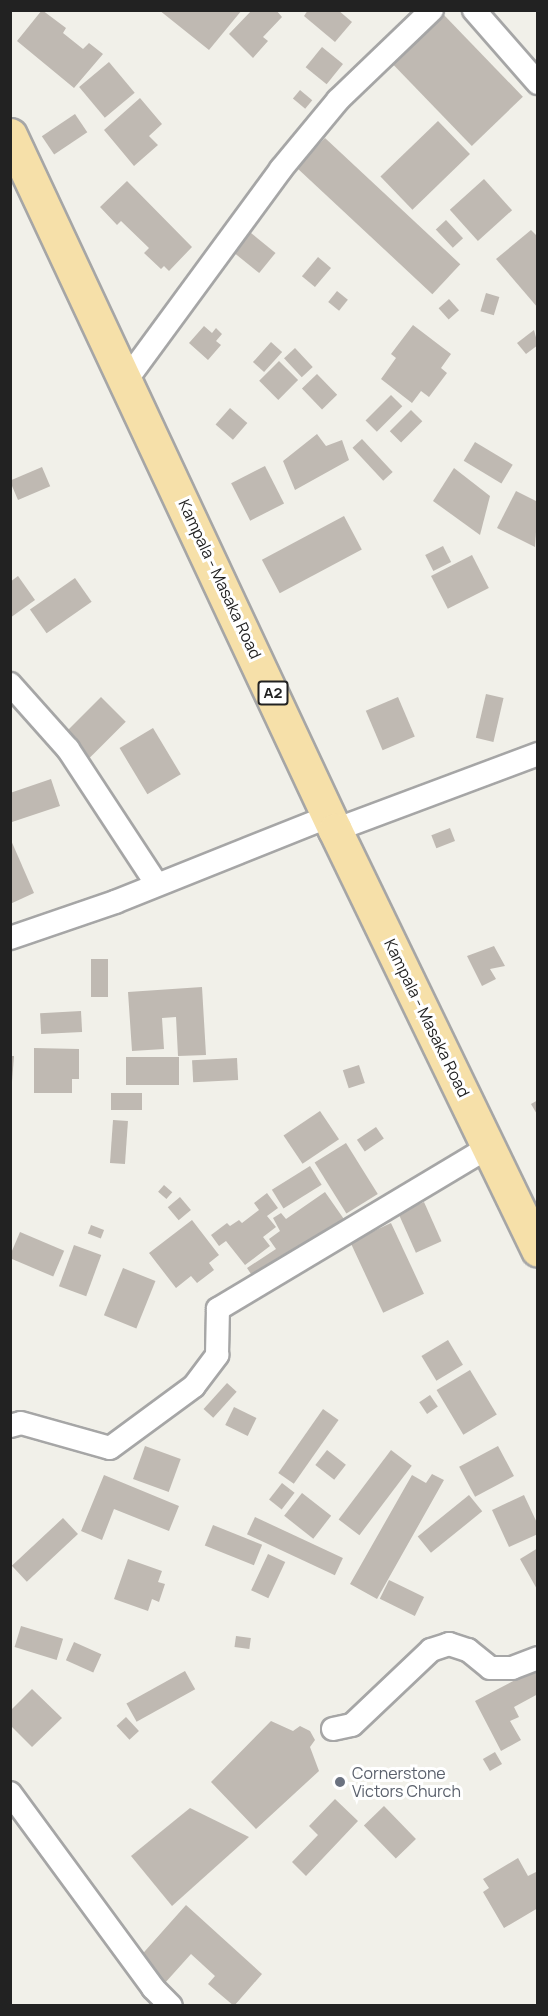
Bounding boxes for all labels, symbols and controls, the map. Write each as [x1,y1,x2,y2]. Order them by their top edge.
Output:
street label: Kampala - Masaka Road [175,496,265,662]
road number: A2 [256,681,290,705]
street label: Kampala - Masaka Road [380,936,474,1100]
place label: Cornerstone Victors Church [352,1763,461,1801]
marker: Cornerstone Victors Church [333,1775,347,1789]

